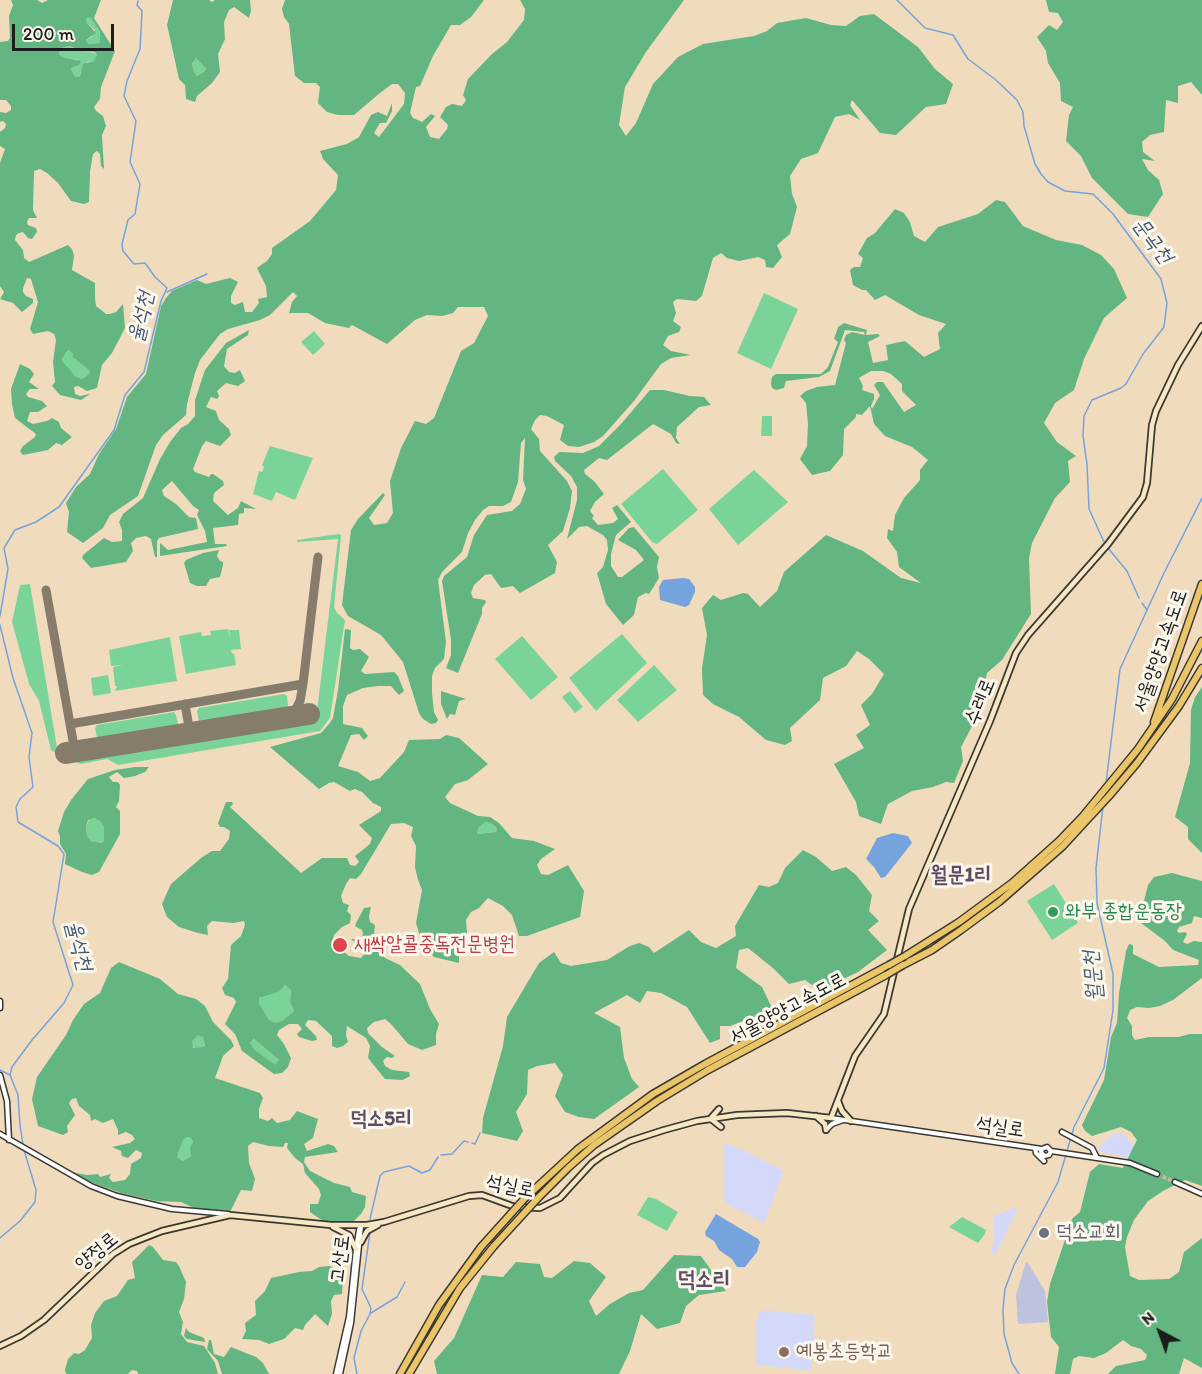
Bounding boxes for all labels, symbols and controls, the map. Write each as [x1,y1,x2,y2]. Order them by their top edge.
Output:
scale bar [15,12,117,50]
text: 200 m [23,23,74,45]
water label: 문곡천 [1127,213,1177,269]
water label: 율석천 [124,289,160,345]
street label: 서울양양고속도로 [1129,586,1193,716]
street label: 수레로 [961,675,1001,729]
district label: 월문1리 [931,863,991,889]
place label: 와부 종합운동장 [1065,900,1182,924]
marker: 와부 종합운동장 [1046,905,1060,919]
water label: 율석천 [59,918,97,974]
place label: 새싹알콜중독전문병원 [354,933,515,957]
marker: 새싹알콜중독전문병원 [331,936,349,954]
water label: 월문천 [1079,949,1109,1003]
street label: 서울양양고속도로 [726,968,850,1050]
district label: 덕소5리 [350,1107,412,1133]
street label: 석실로 [974,1113,1026,1143]
street label: 석실로 [484,1171,536,1203]
place label: 덕소교회 [1056,1221,1120,1245]
marker: 덕소교회 [1037,1226,1051,1240]
street label: 양정로 [71,1227,123,1277]
street label: 고산로 [326,1234,356,1284]
district label: 덕소리 [677,1267,731,1293]
north arrow [1130,1302,1190,1362]
text: N [1138,1307,1158,1329]
place label: 예봉초등학교 [796,1340,893,1364]
marker: 예봉초등학교 [777,1345,791,1359]

